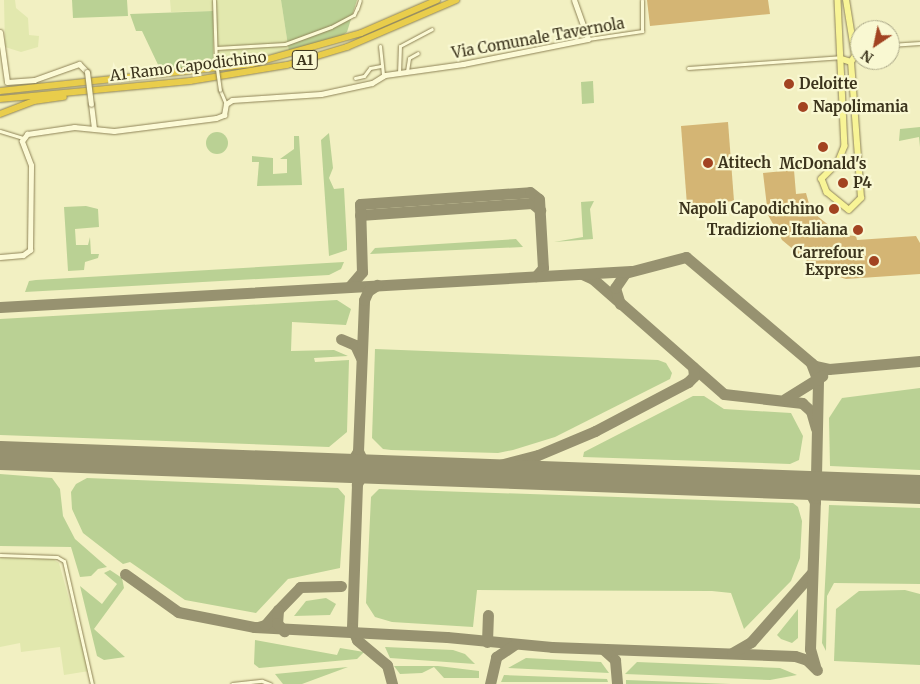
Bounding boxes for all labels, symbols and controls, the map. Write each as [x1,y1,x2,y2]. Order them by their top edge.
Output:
street label: Via Comunale Tavernola [450,14,626,62]
north arrow [850,20,900,70]
text: N [858,46,877,67]
street label: A1 Ramo Capodichino [109,47,267,85]
road number: A1 [291,48,319,72]
place label: Deloitte [799,75,857,93]
marker: Deloitte [783,78,795,90]
place label: Napolimania [813,98,908,116]
marker: Napolimania [797,101,809,113]
marker: McDonald's [817,141,829,153]
place label: Atitech [718,154,771,172]
place label: McDonald's [780,155,866,173]
marker: Atitech [702,157,714,169]
place label: P4 [853,174,872,192]
marker: P4 [837,177,849,189]
place label: Napoli Capodichino [679,200,824,218]
marker: Napoli Capodichino [828,203,840,215]
place label: Tradizione Italiana [707,221,848,239]
marker: Tradizione Italiana [852,224,864,236]
place label: Carrefour Express [793,243,864,278]
marker: Carrefour Express [868,255,880,267]

